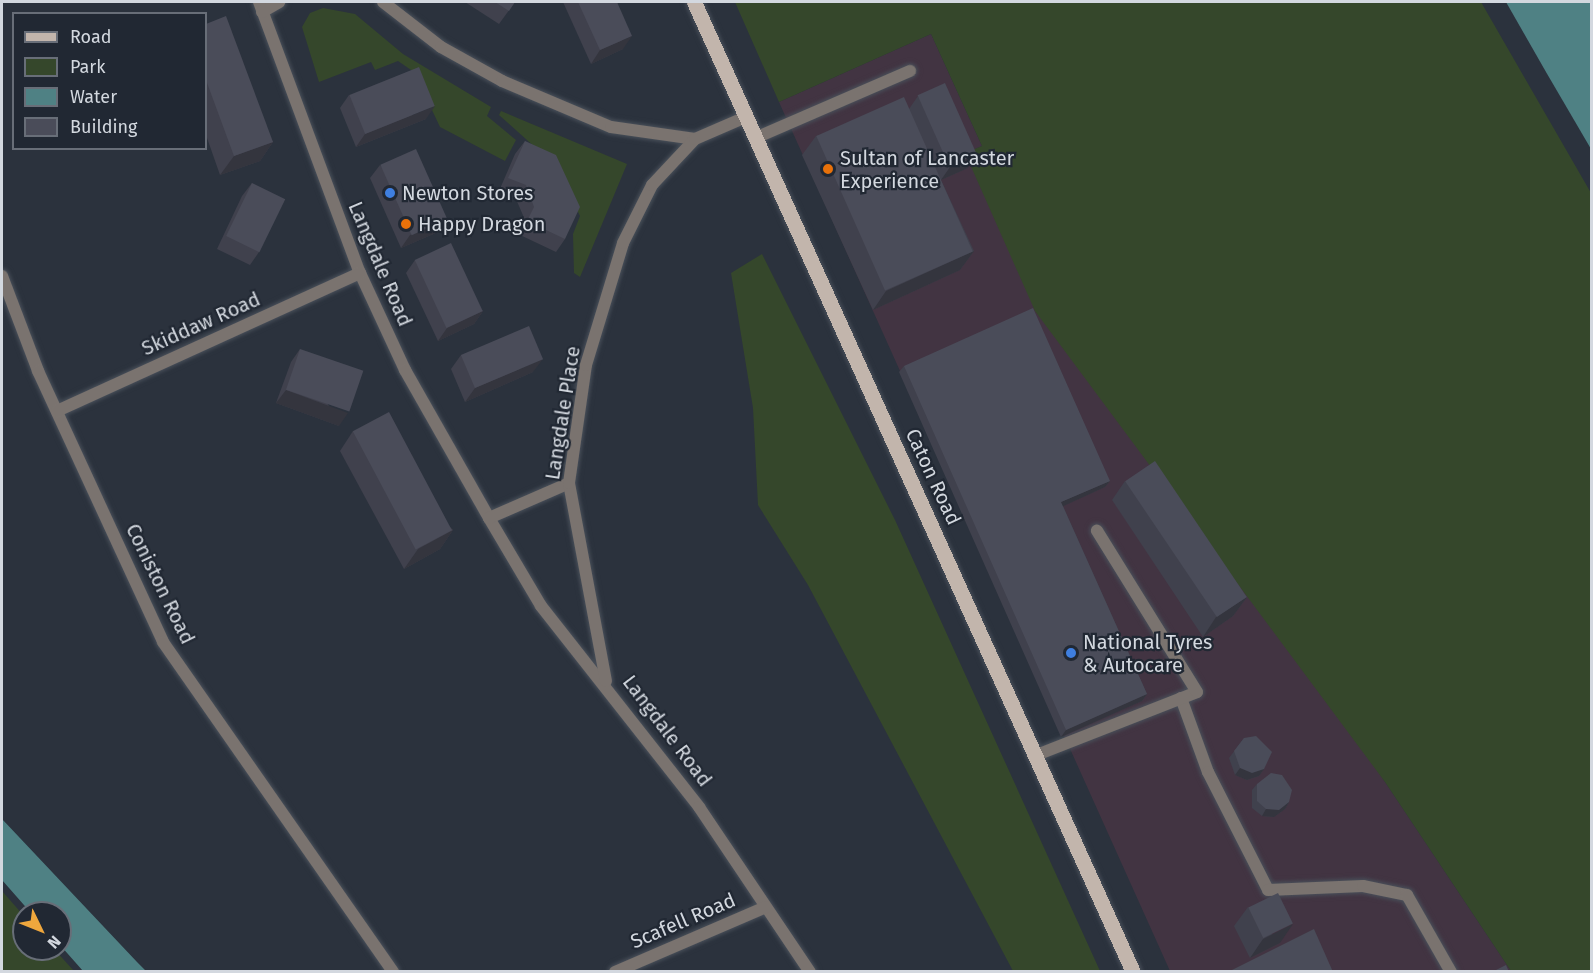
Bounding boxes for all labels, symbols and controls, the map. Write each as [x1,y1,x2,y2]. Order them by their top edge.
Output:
legend [12,12,207,150]
text: Road [70,26,112,48]
text: Park [70,56,105,78]
text: Water [70,86,117,108]
text: Building [70,116,137,138]
place label: Sultan of Lancaster Experience [840,146,1014,193]
marker: Sultan of Lancaster Experience [821,162,835,176]
place label: Newton Stores [402,181,533,205]
marker: Newton Stores [383,186,397,200]
street label: Langdale Road [343,198,417,330]
place label: Happy Dragon [418,212,545,236]
marker: Happy Dragon [399,217,413,231]
street label: Skiddaw Road [138,287,264,361]
street label: Langdale Place [541,344,585,482]
street label: Caton Road [900,425,966,529]
street label: Coniston Road [121,520,199,648]
place label: National Tyres & Autocare [1083,630,1212,677]
marker: National Tyres & Autocare [1064,646,1078,660]
street label: Langdale Road [617,671,717,791]
street label: Scafell Road [627,888,739,954]
north arrow [12,901,72,961]
text: N [44,932,65,953]

